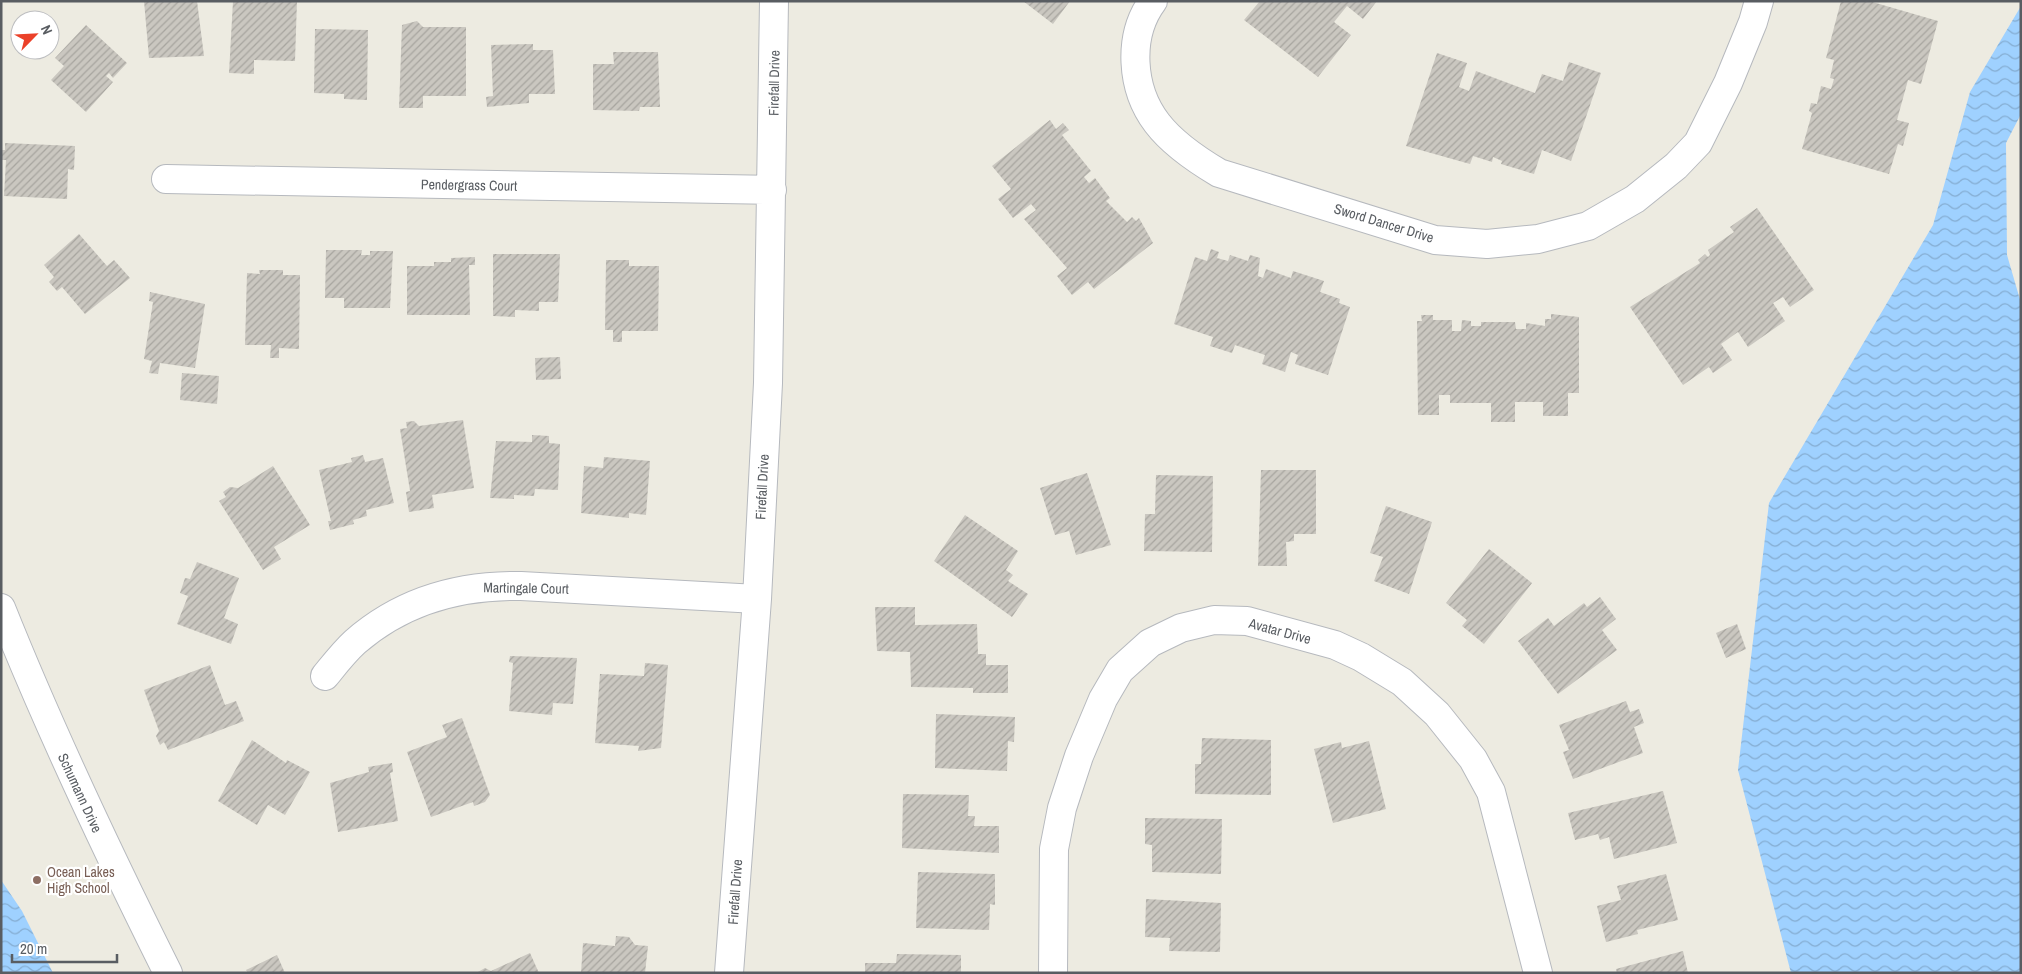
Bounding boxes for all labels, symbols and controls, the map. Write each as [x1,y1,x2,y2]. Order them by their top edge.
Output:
north arrow [10,10,60,60]
text: N [37,22,57,37]
street label: Firefall Drive [764,50,784,116]
street label: Pendergrass Court [421,175,517,195]
street label: Sword Dancer Drive [1332,199,1436,247]
street label: Firefall Drive [751,454,773,520]
street label: Martingale Court [483,578,569,598]
street label: Avatar Drive [1246,614,1313,648]
street label: Schumann Drive [54,750,106,836]
street label: Firefall Drive [724,859,746,925]
place label: Ocean Lakes High School [47,863,115,897]
marker: Ocean Lakes High School [31,874,43,886]
scale bar [12,932,118,964]
text: 20 m [20,938,47,959]

